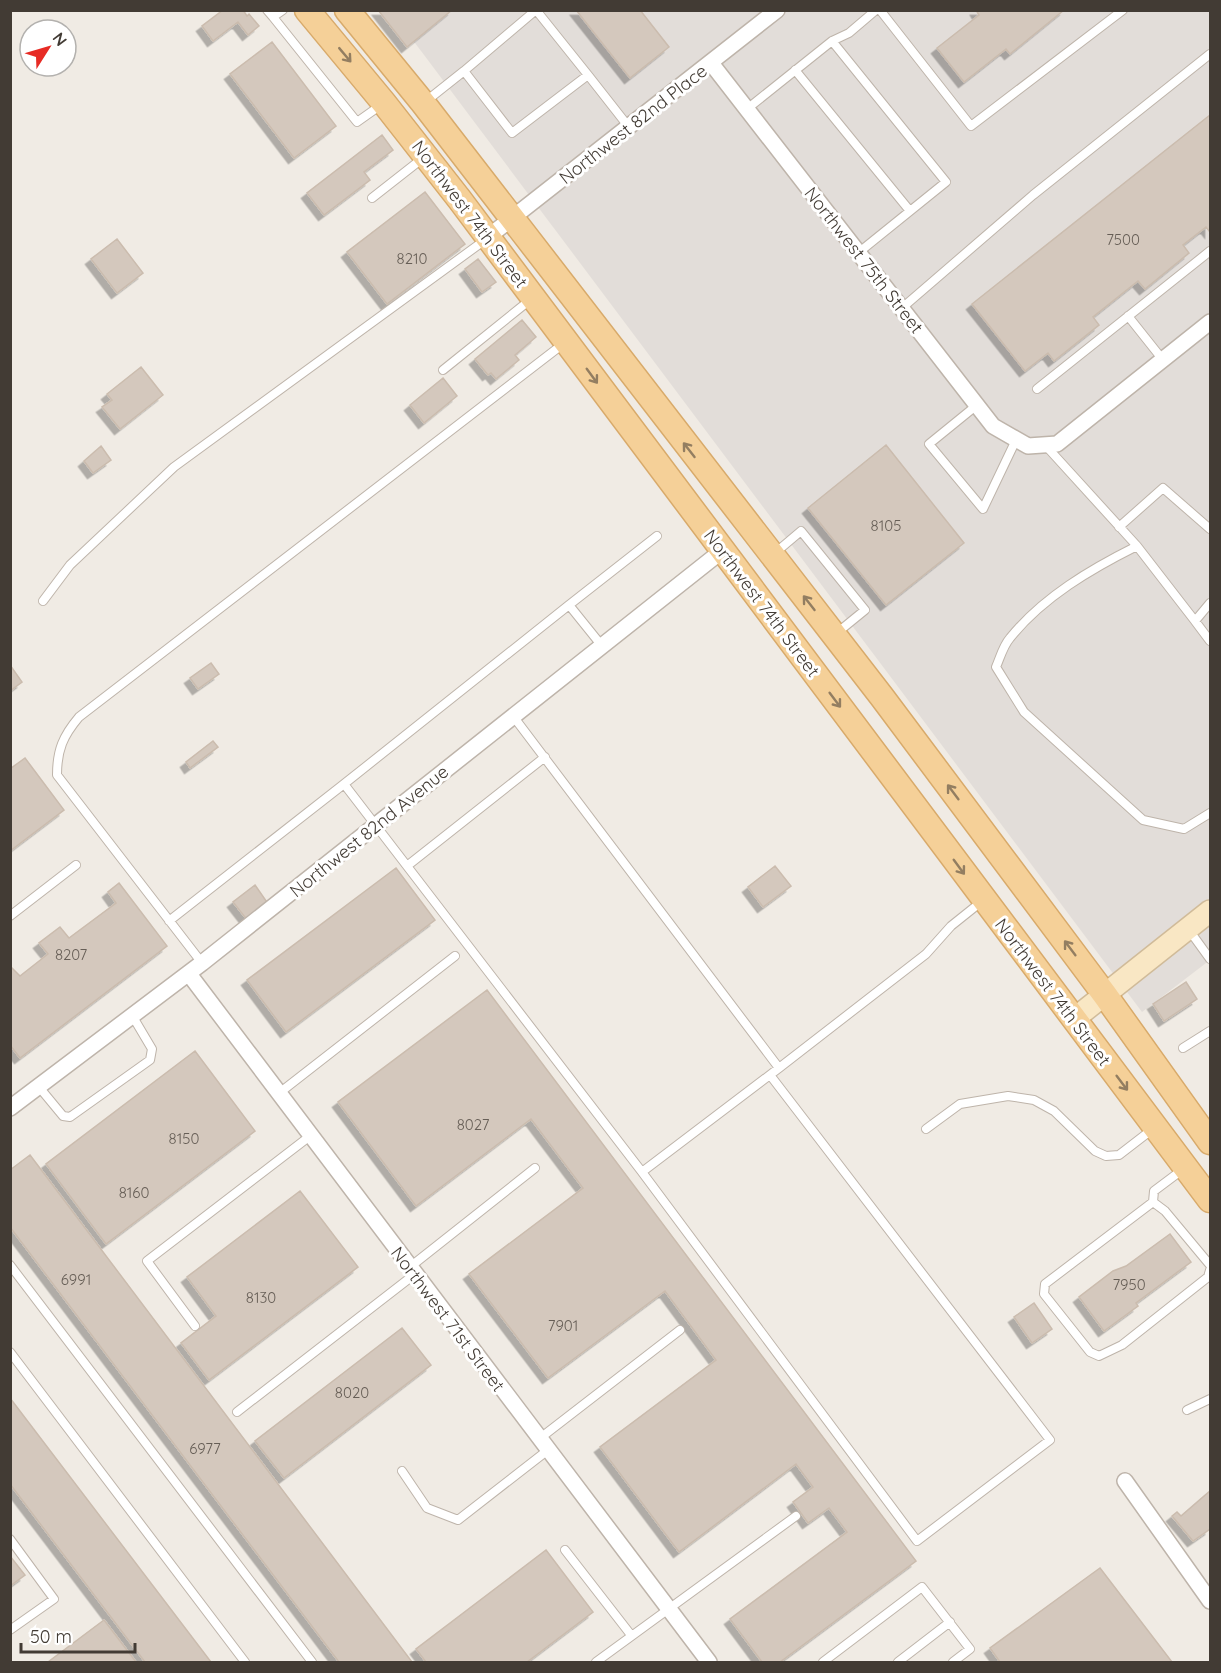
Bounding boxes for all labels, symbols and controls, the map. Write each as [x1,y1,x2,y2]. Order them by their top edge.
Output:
north arrow [18,18,78,78]
text: N [48,28,72,50]
one-way arrow [338,47,352,62]
street label: Northwest 82nd Place [554,59,712,189]
street label: Northwest 74th Street [407,136,533,292]
street label: Northwest 75th Street [800,182,928,338]
house number: 7500 [1106,230,1140,249]
house number: 8210 [397,249,428,268]
one-way arrow [586,367,598,383]
one-way arrow [683,442,696,458]
house number: 8105 [871,516,901,535]
street label: Northwest 74th Street [699,525,825,681]
one-way arrow [803,596,816,612]
one-way arrow [829,691,841,707]
street label: Northwest 82nd Avenue [285,760,453,902]
one-way arrow [947,784,959,800]
one-way arrow [953,858,965,874]
street label: Northwest 74th Street [990,914,1116,1070]
one-way arrow [1063,941,1076,957]
house number: 8207 [55,945,87,964]
one-way arrow [1116,1074,1128,1090]
house number: 8027 [457,1115,490,1134]
house number: 8150 [169,1129,199,1148]
house number: 8160 [119,1183,149,1202]
street label: Northwest 71st Street [386,1242,510,1396]
house number: 6991 [61,1270,91,1289]
house number: 7950 [1112,1275,1146,1294]
house number: 8130 [246,1288,276,1307]
house number: 7901 [548,1316,578,1335]
house number: 8020 [335,1383,369,1402]
house number: 6977 [189,1439,221,1458]
scale bar [21,1616,135,1654]
text: 50 m [30,1625,72,1648]

